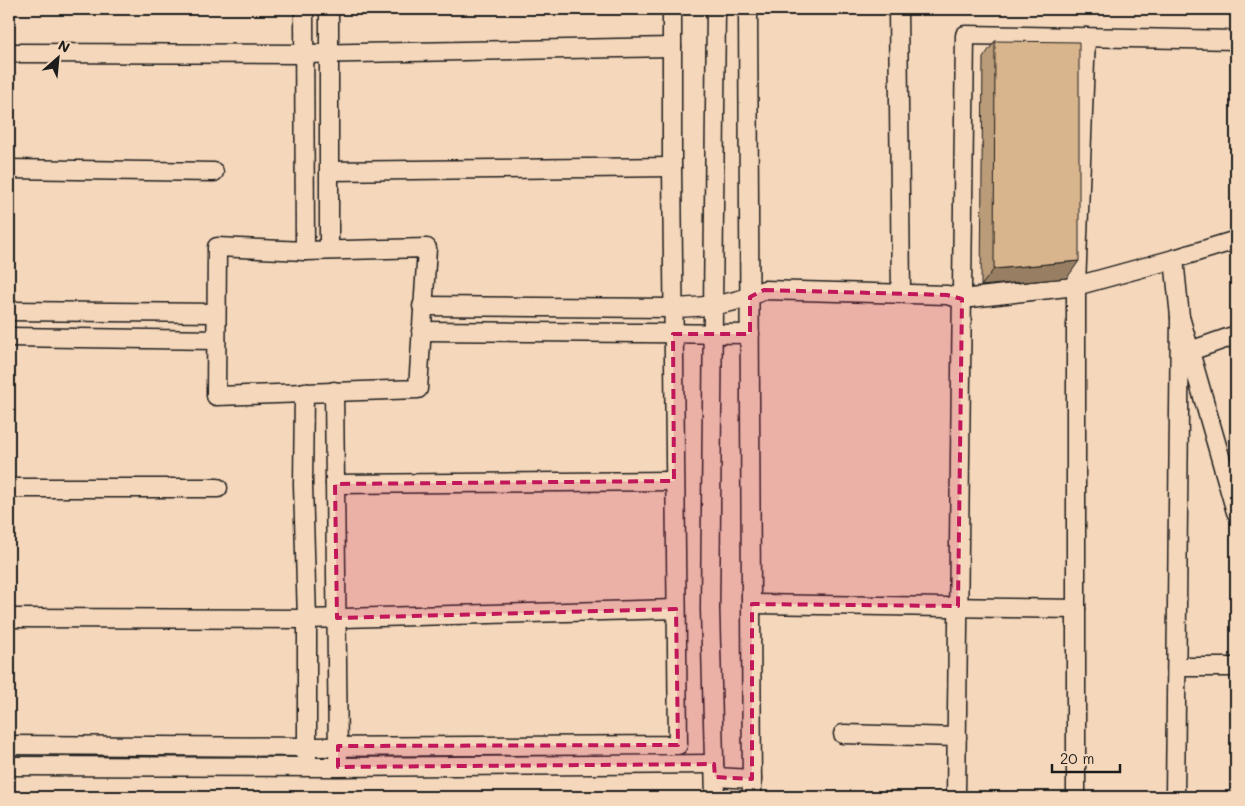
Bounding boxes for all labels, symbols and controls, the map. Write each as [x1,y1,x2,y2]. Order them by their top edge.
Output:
north arrow [32,32,82,82]
text: N [55,35,73,57]
scale bar [1052,741,1120,773]
text: 20 m [1060,748,1094,768]

